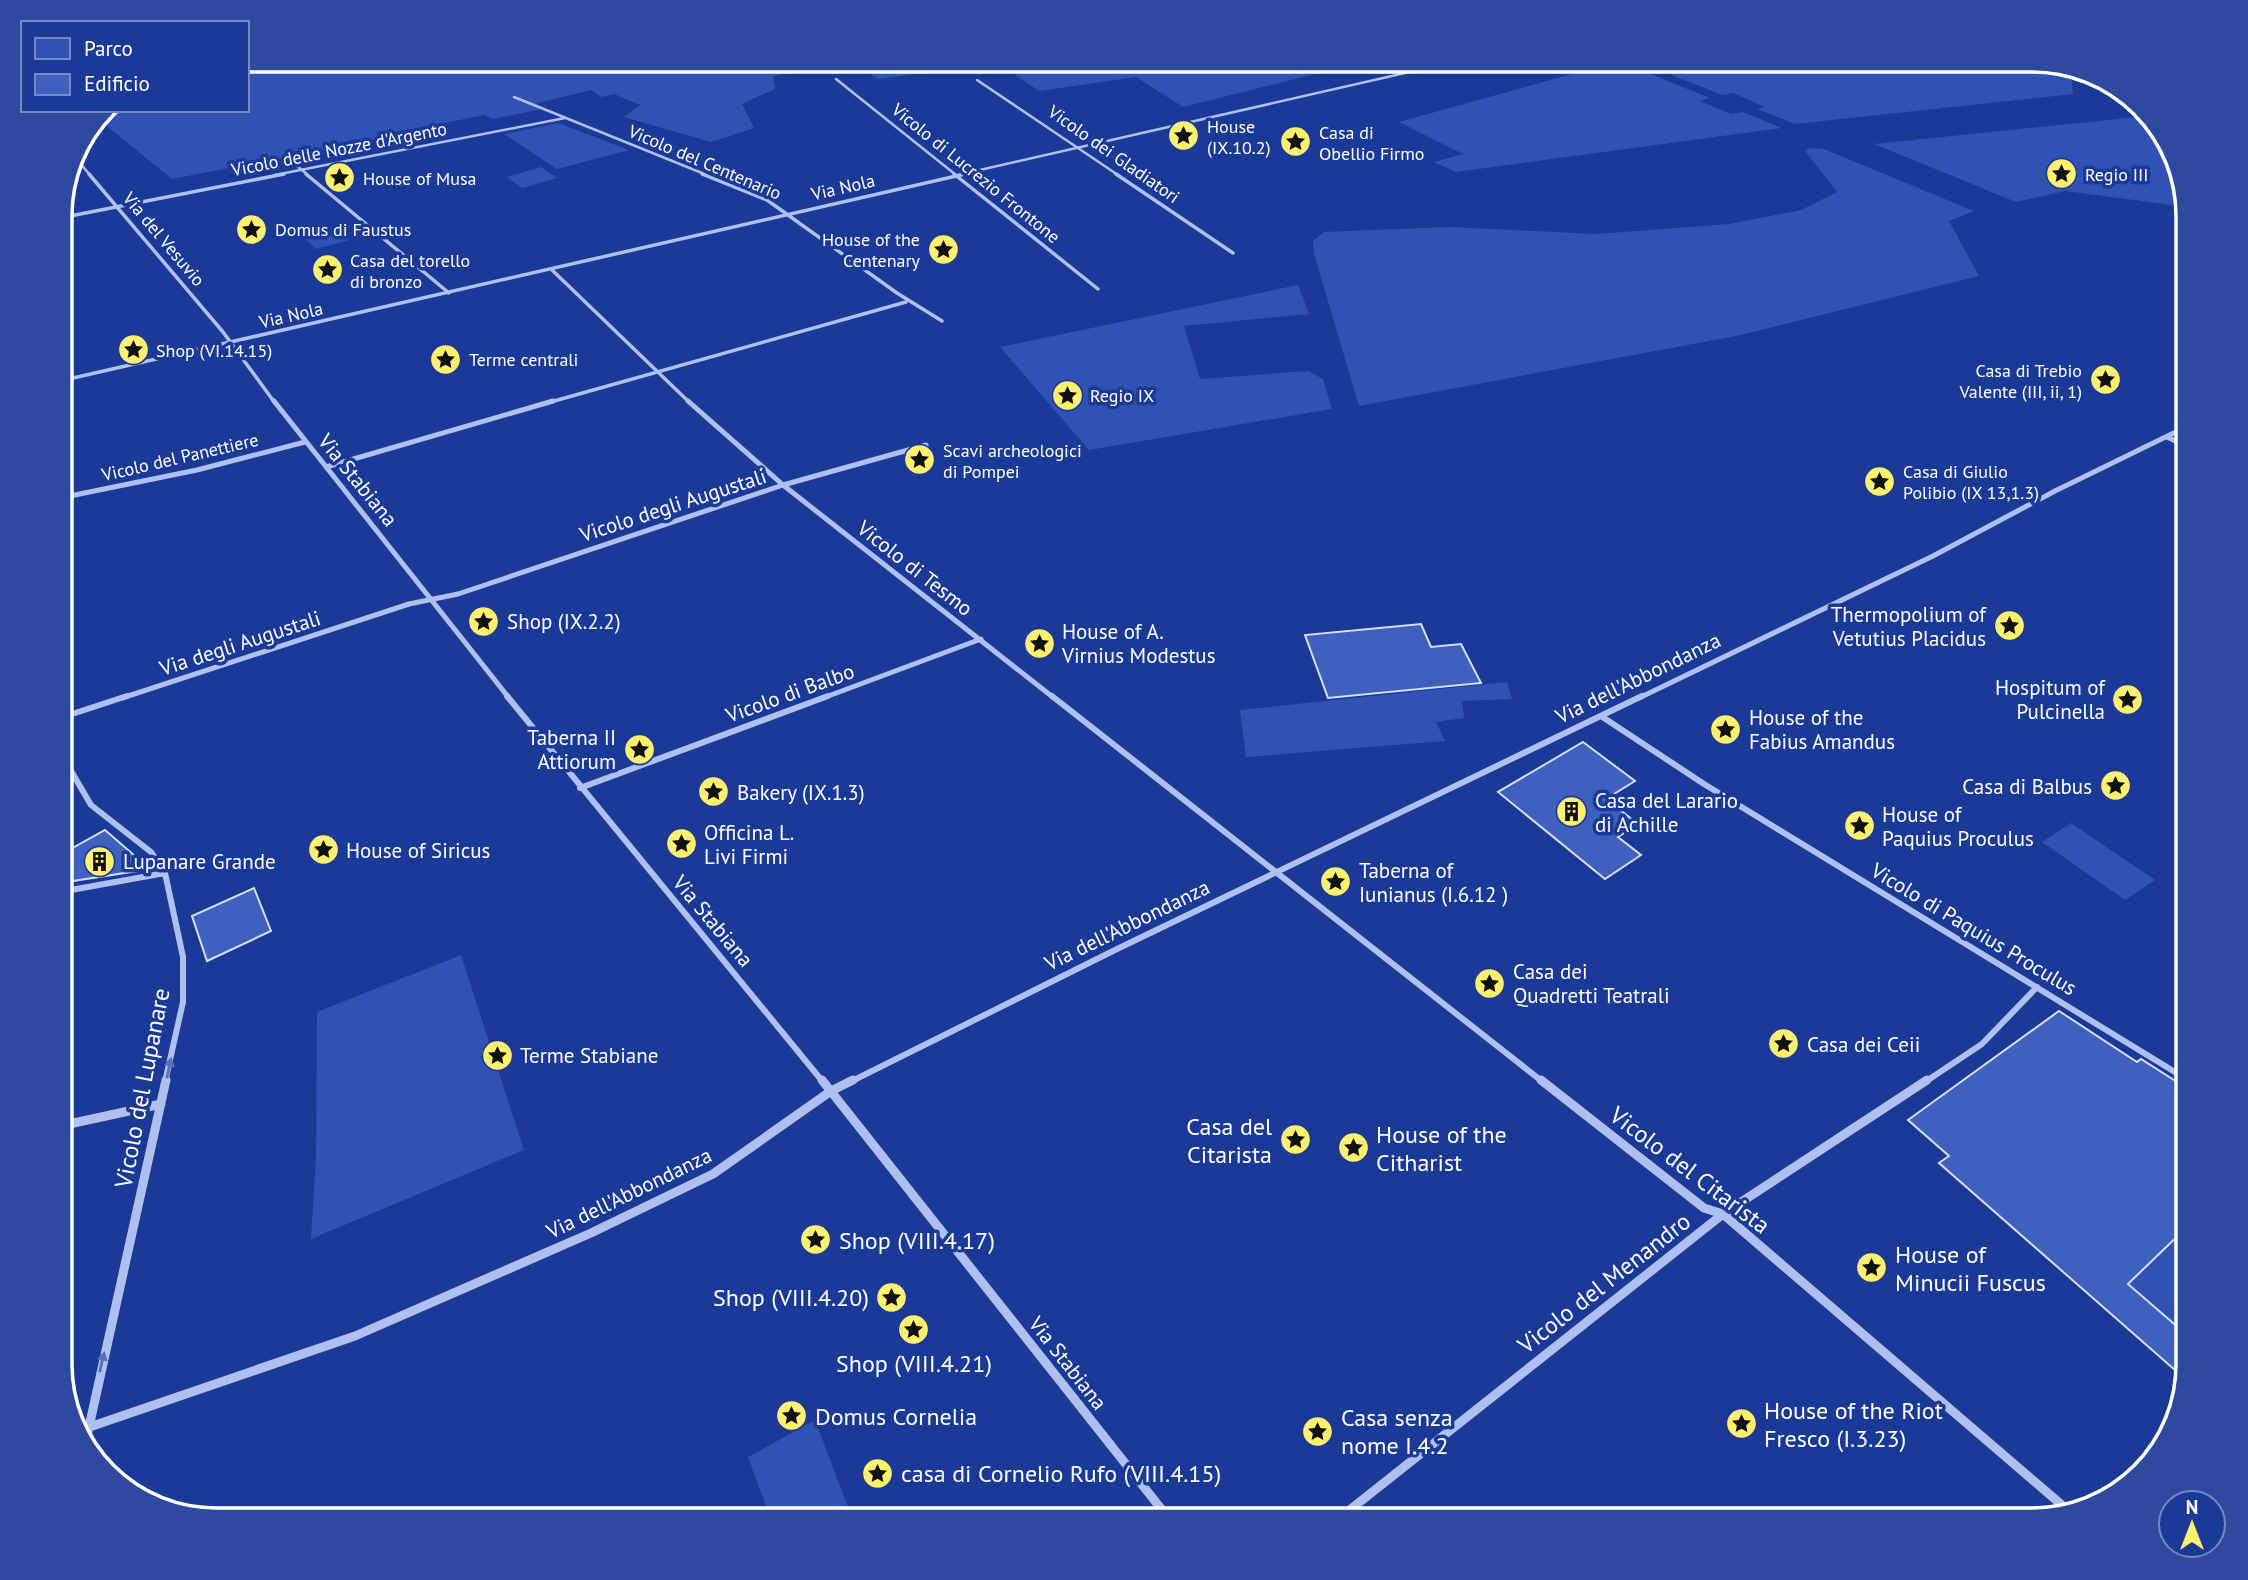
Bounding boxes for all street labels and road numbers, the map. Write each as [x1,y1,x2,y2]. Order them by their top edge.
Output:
street label: Vicolo di Lucrezio Frontone [886,97,1065,248]
street label: Vicolo dei Gladiatori [1043,99,1184,208]
street label: Vicolo delle Nozze d'Argento [228,117,449,181]
street label: Vicolo del Centenario [624,119,785,205]
street label: Via Nola [808,169,877,206]
street label: Via del Vesuvio [117,186,210,291]
street label: Via Nola [256,297,325,334]
street label: Via Stabiana [312,427,404,532]
street label: Vicolo del Panettiere [99,428,260,486]
street label: Vicolo degli Augustali [575,462,770,548]
street label: Vicolo di Tesmo [851,514,978,622]
street label: Via degli Augustali [155,604,324,682]
street label: Via dell'Abbondanza [1550,626,1725,730]
street label: Vicolo di Balbo [721,657,858,729]
street label: Vicolo di Paquius Proculus [1865,856,2082,1001]
street label: Via Stabiana [666,869,759,972]
street label: Via dell'Abbondanza [1039,873,1214,977]
street label: Vicolo del Lupanare [107,985,177,1192]
street label: Vicolo del Citarista [1603,1099,1776,1240]
street label: Via dell'Abbondanza [541,1141,716,1245]
street label: Vicolo del Menandro [1510,1206,1697,1361]
street label: Via Stabiana [1022,1310,1113,1415]

